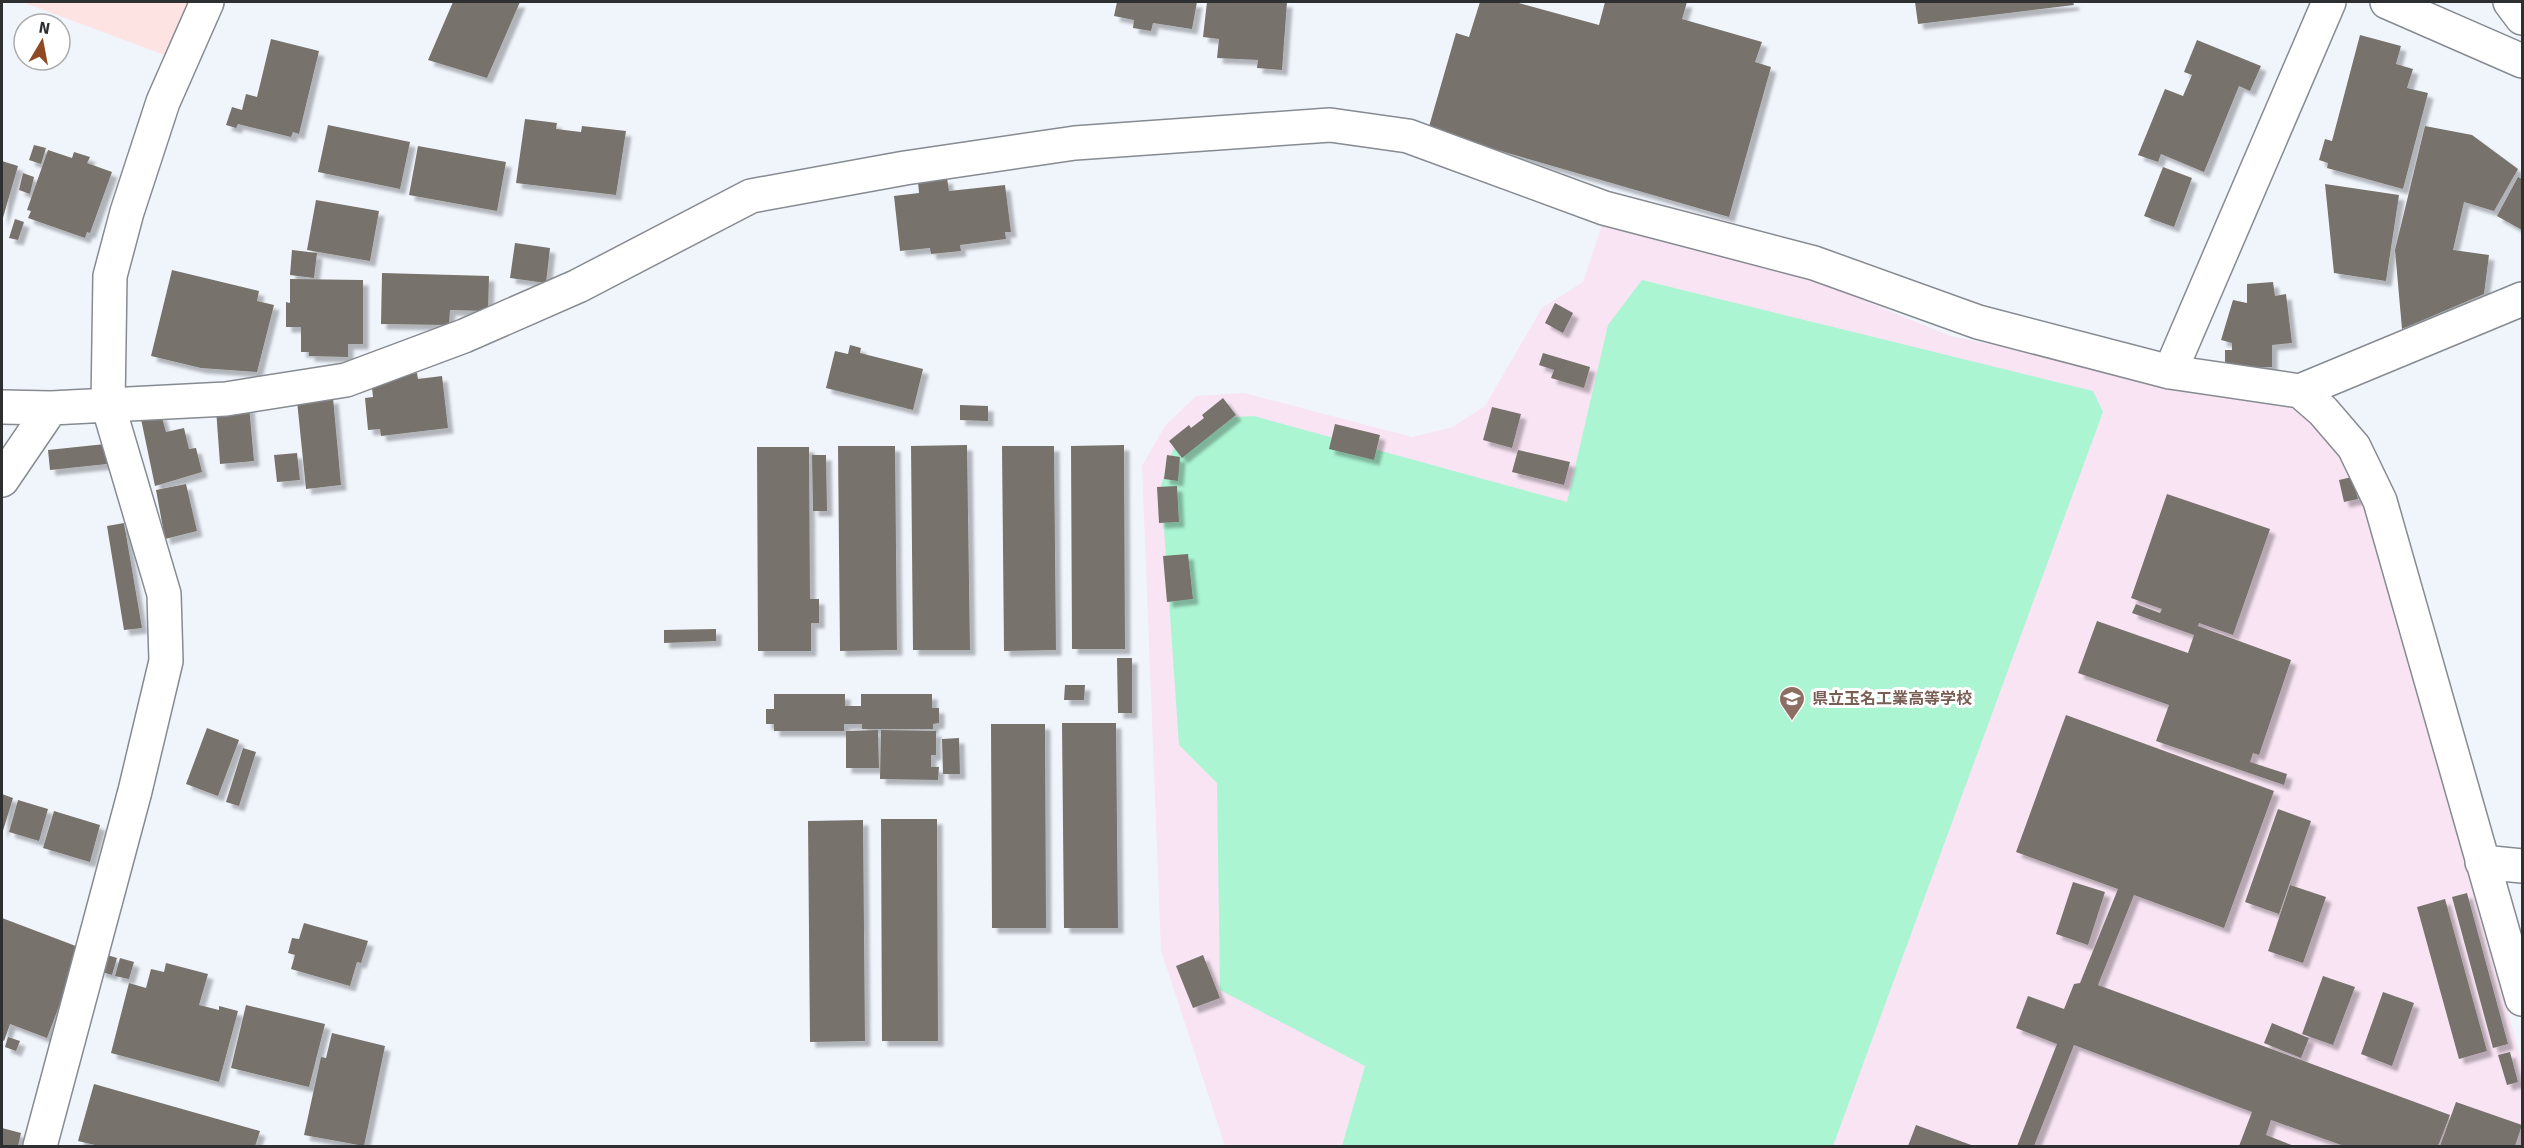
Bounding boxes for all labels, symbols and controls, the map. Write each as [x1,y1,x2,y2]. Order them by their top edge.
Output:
north arrow [12,12,72,72]
text: N [37,17,52,39]
school or university icon: 県立玉名工業高等学校 [1777,684,1807,722]
place label: 県立玉名工業高等学校 [1812,689,1972,709]

